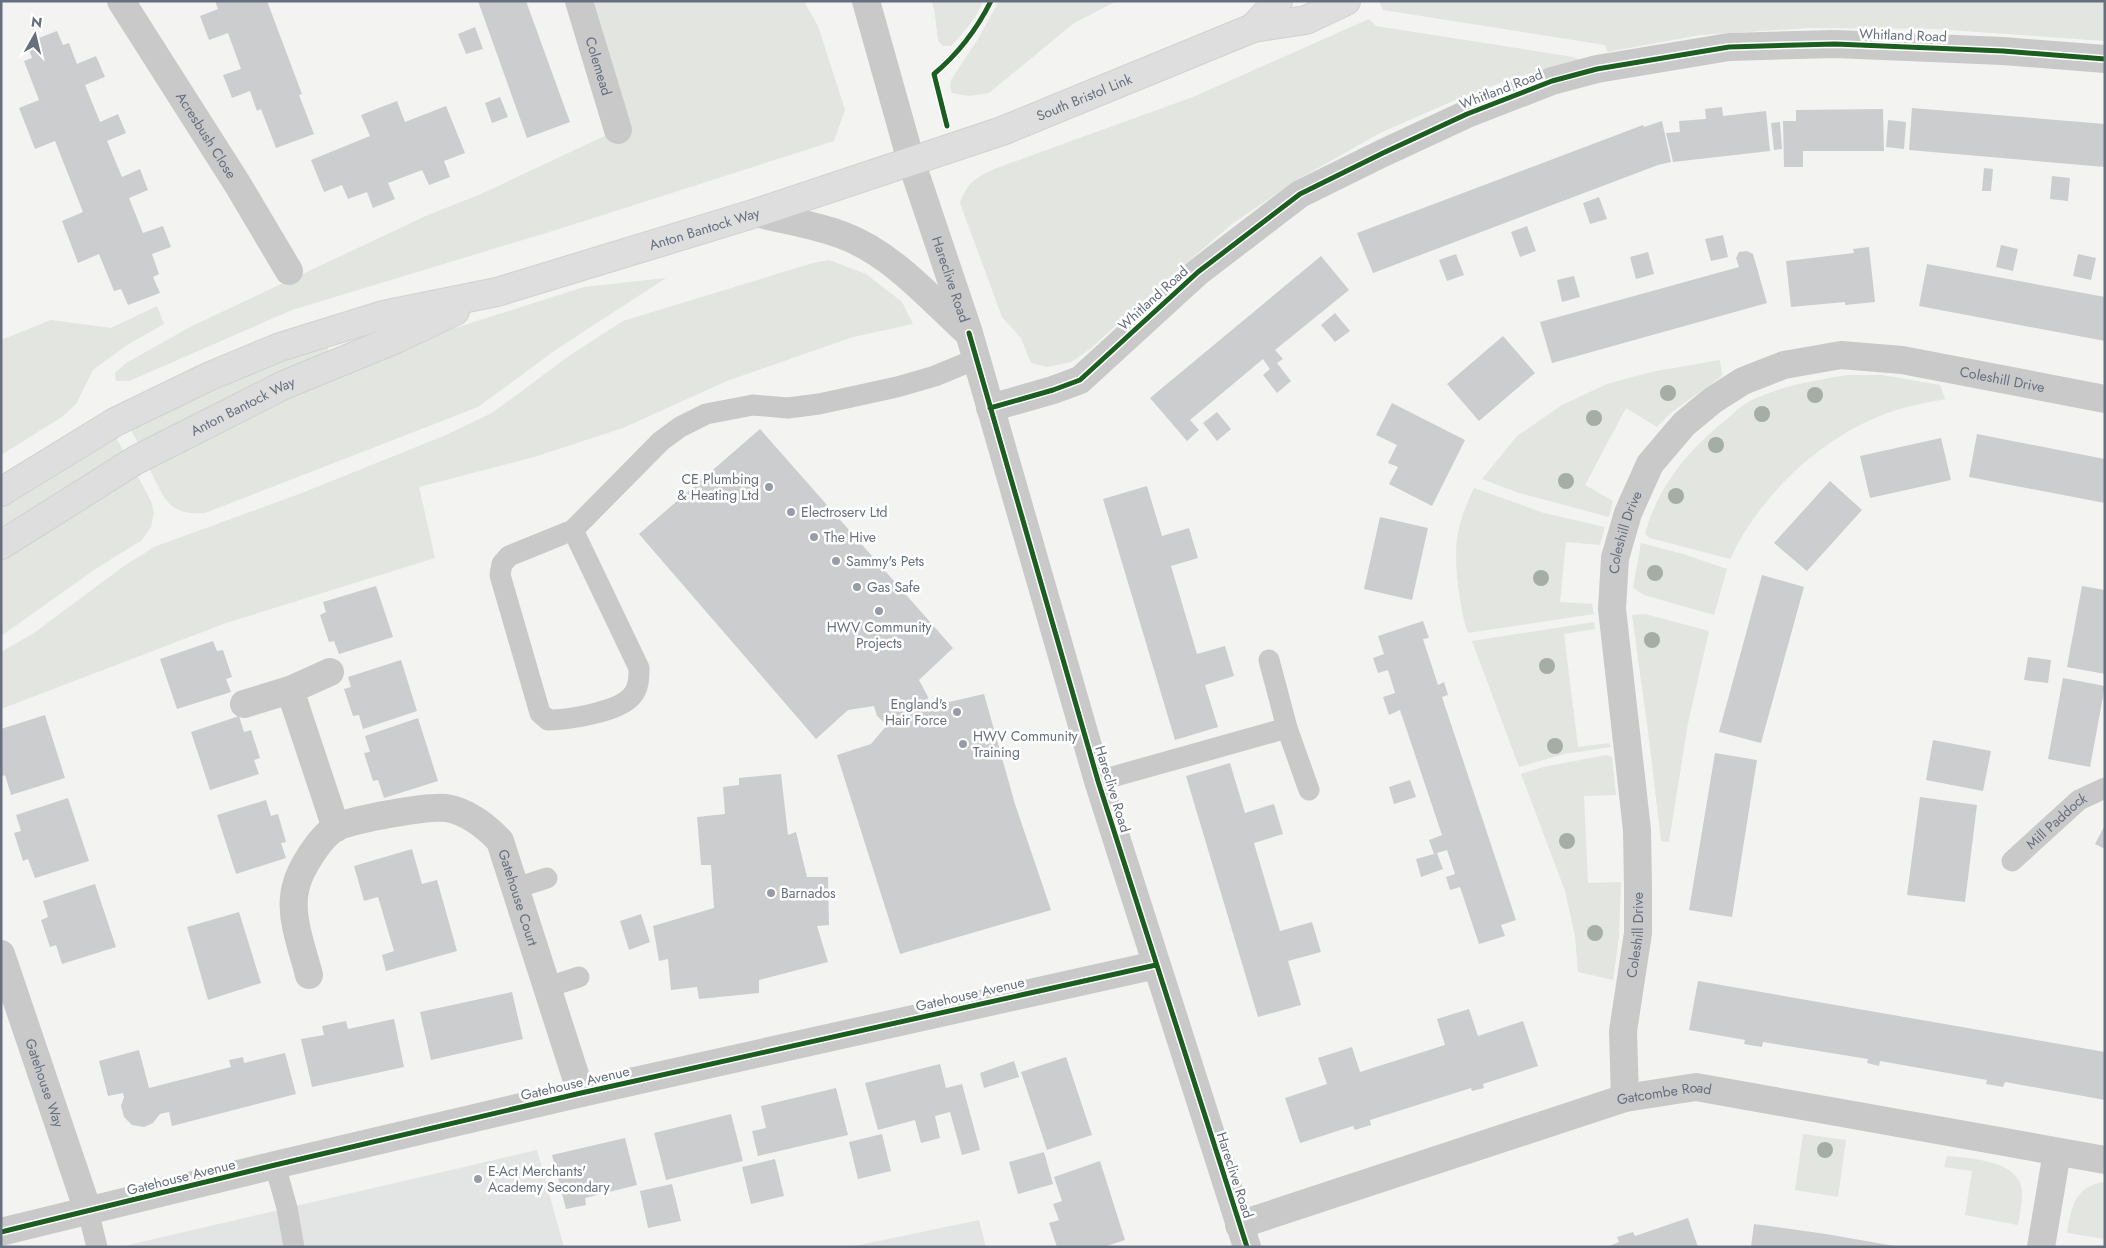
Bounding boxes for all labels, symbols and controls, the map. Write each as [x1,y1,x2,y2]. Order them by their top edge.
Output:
north arrow [10,10,60,60]
text: N [30,11,44,33]
street label: Whitland Road [1859,23,1947,47]
street label: Colemead [580,34,617,98]
street label: Whitland Road [1456,64,1546,114]
street label: South Bristol Link [1033,69,1136,126]
street label: Acresbush Close [171,88,241,182]
street label: Anton Bantock Way [647,202,763,255]
street label: Hareclive Road [927,234,975,325]
street label: Whitland Road [1114,261,1192,335]
street label: Coleshill Drive [1958,361,2046,397]
street label: Anton Bantock Way [187,371,299,441]
place label: CE Plumbing & Heating Ltd [677,469,759,505]
marker: CE Plumbing & Heating Ltd [763,481,775,493]
street label: Coleshill Drive [1604,487,1647,574]
place label: Electroserv Ltd [801,502,888,522]
marker: Electroserv Ltd [785,506,797,518]
place label: The Hive [824,527,876,547]
marker: The Hive [808,531,820,543]
place label: Sammy's Pets [846,551,925,571]
marker: Sammy's Pets [830,555,842,567]
place label: Gas Safe [867,577,920,597]
marker: Gas Safe [851,581,863,593]
marker: HWV Community Projects [873,605,885,617]
place label: HWV Community Projects [827,617,932,653]
place label: England's Hair Force [885,694,947,730]
marker: England's Hair Force [951,706,963,718]
place label: HWV Community Training [973,726,1079,762]
marker: HWV Community Training [957,738,969,750]
street label: Hareclive Road [1090,743,1136,835]
street label: Mill Paddock [2021,787,2091,854]
street label: Gatehouse Court [493,847,543,949]
place label: Barnados [781,883,836,903]
marker: Barnados [765,887,777,899]
street label: Coleshill Drive [1621,892,1648,979]
street label: Gatehouse Avenue [914,972,1026,1016]
street label: Gatehouse Way [20,1036,69,1131]
street label: Gatehouse Avenue [519,1061,631,1105]
street label: Gatcombe Road [1614,1077,1713,1110]
street label: Hareclive Road [1212,1129,1258,1221]
street label: Gatehouse Avenue [125,1154,237,1200]
place label: E-Act Merchants' Academy Secondary [488,1161,611,1197]
marker: E-Act Merchants' Academy Secondary [472,1173,484,1185]

